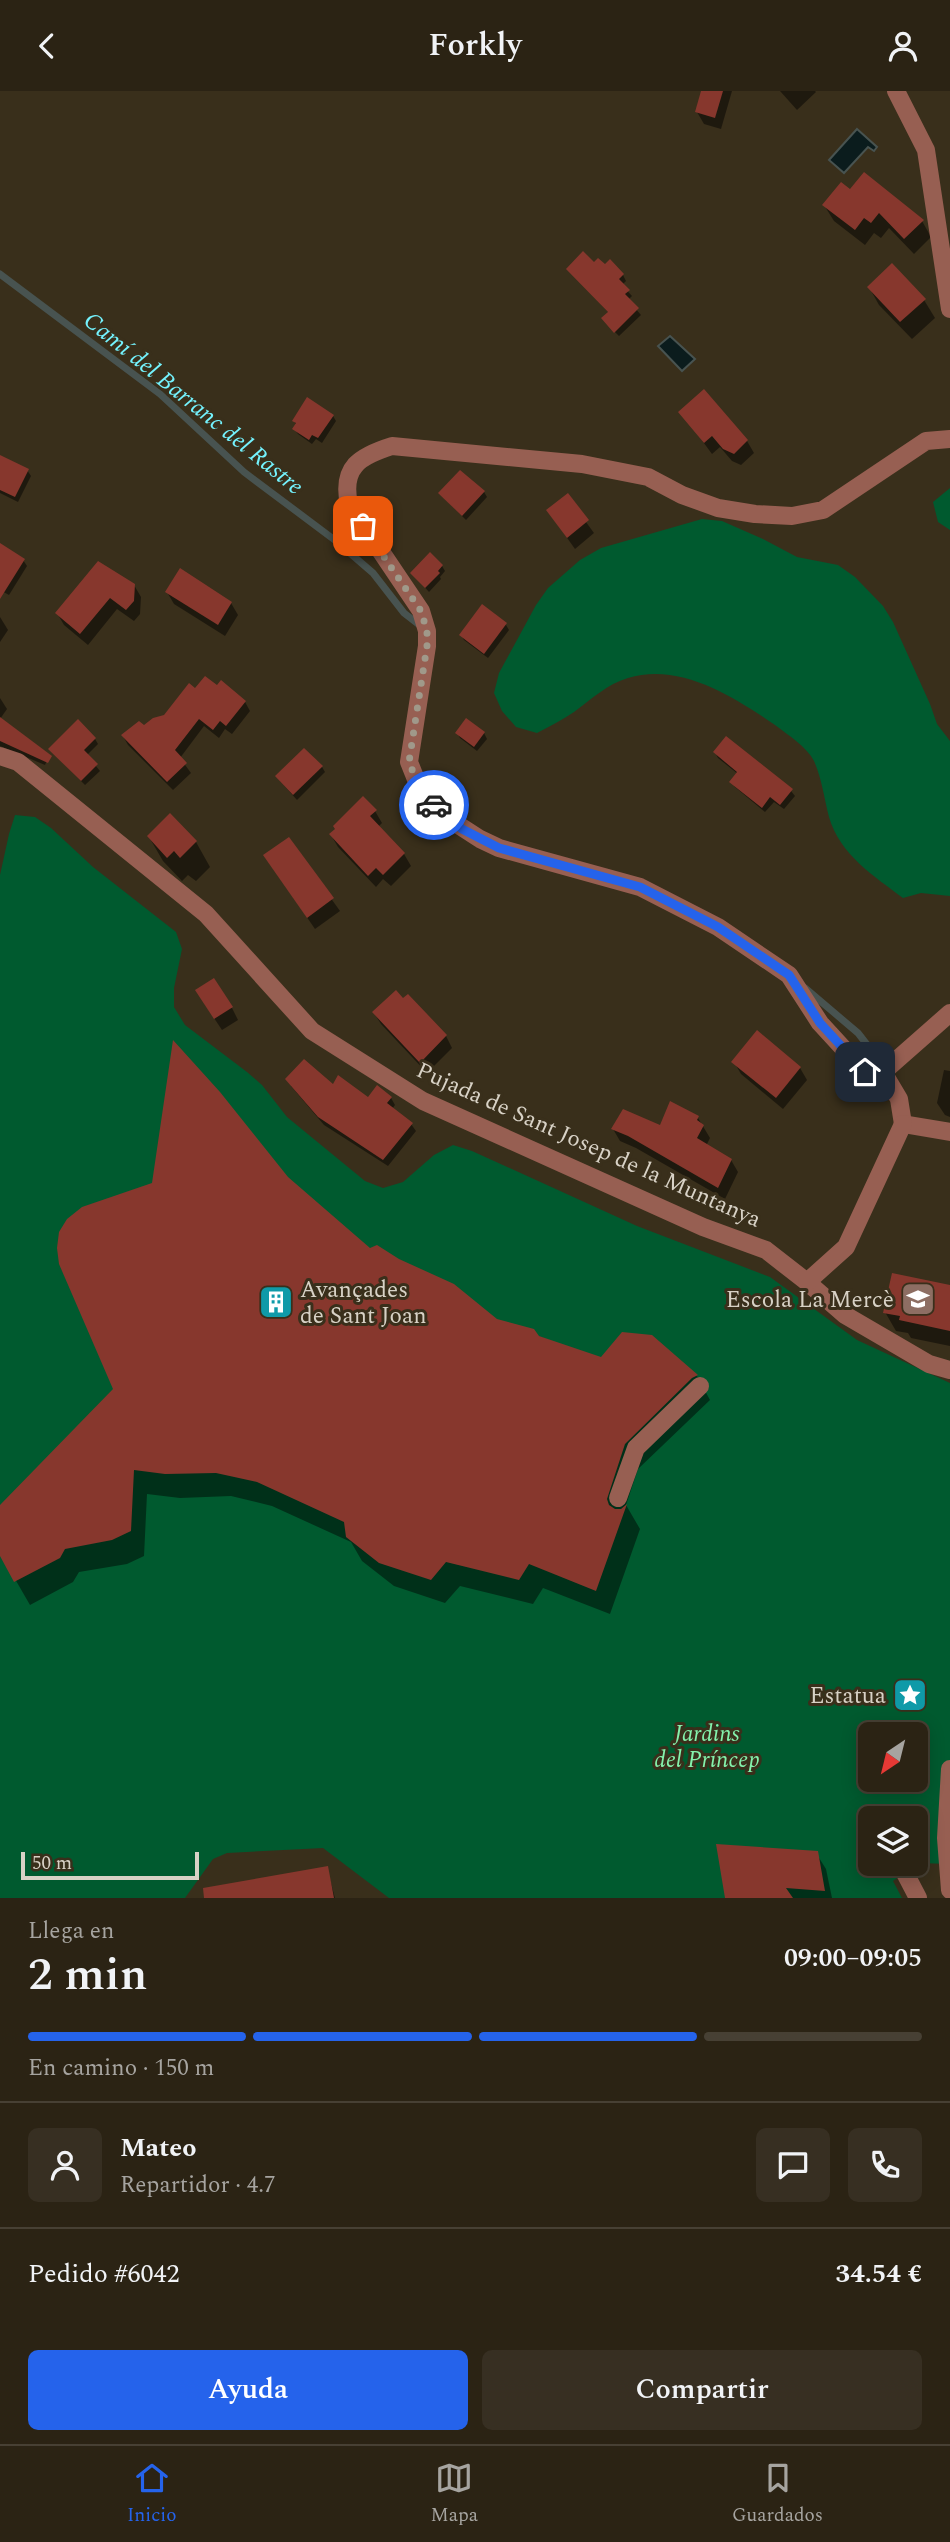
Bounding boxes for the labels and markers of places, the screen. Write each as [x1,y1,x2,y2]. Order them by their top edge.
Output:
pin [333,496,393,556]
pin [835,1042,895,1102]
place label: Avançades de Sant Joan [300,1273,427,1334]
school or university icon: Escola La Mercè [899,1280,937,1318]
building icon: Avançades de Sant Joan [257,1283,295,1321]
place label: Escola La Mercè [726,1283,894,1318]
place icon: Estatua [891,1676,929,1714]
place label: Estatua [810,1679,886,1714]

